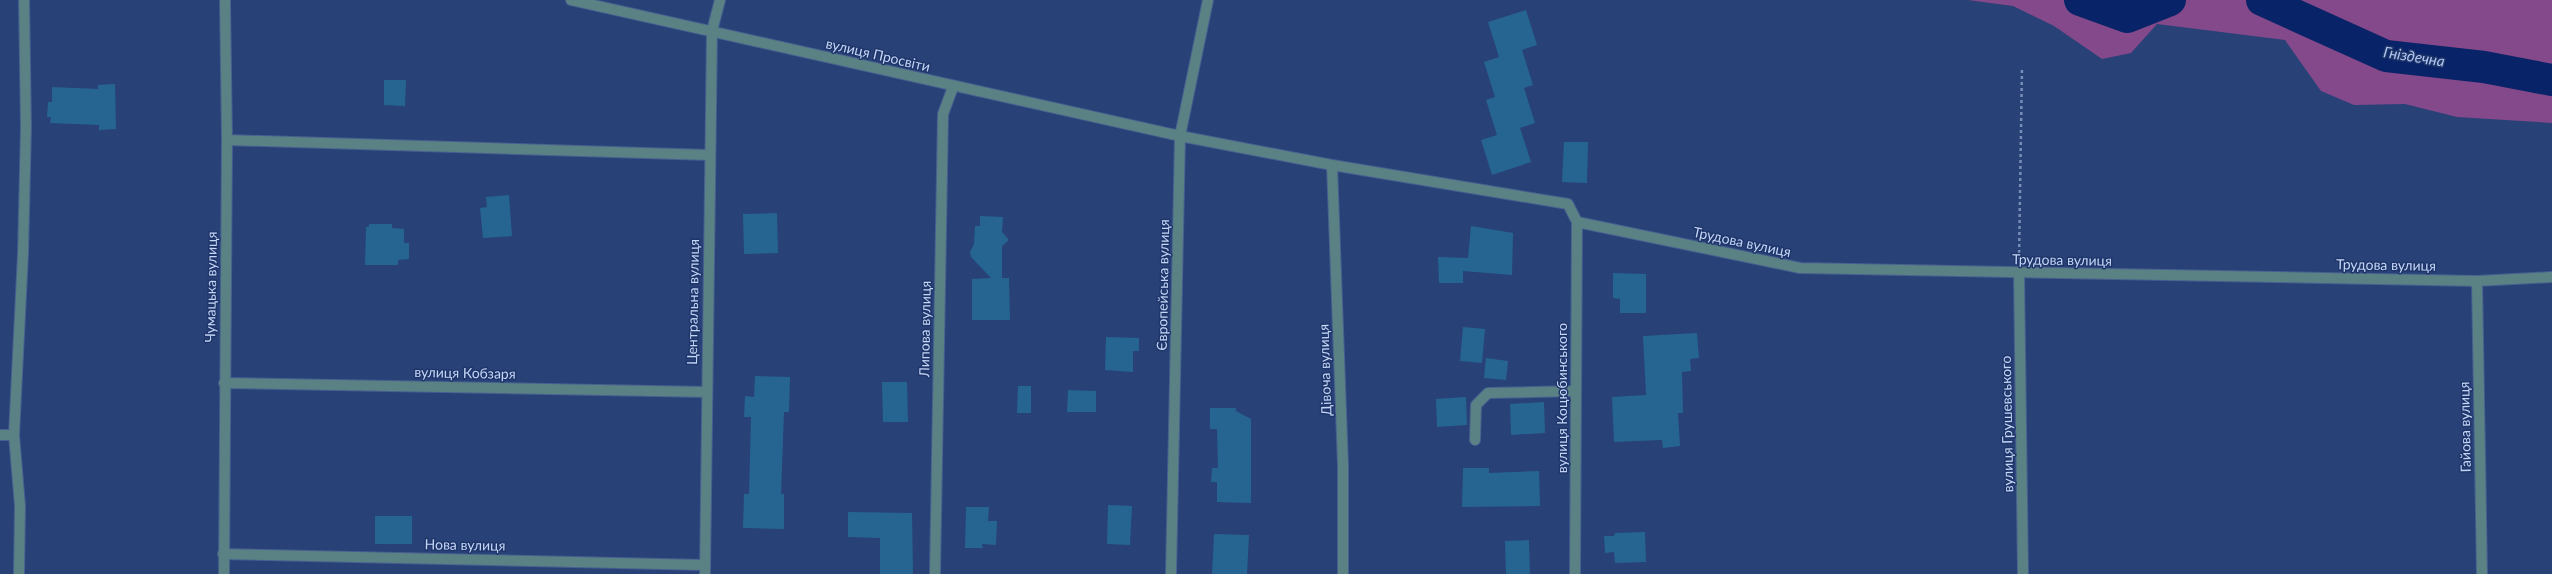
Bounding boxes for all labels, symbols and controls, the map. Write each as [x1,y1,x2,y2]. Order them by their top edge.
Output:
street label: вулиця Просвіти [824,34,932,75]
water label: Гніздечна [2382,42,2446,70]
street label: Європейська вулиця [1153,219,1172,351]
street label: Трудова вулиця [1691,223,1793,260]
street label: Чумацька вулиця [201,231,220,343]
street label: Центральна вулиця [683,239,702,365]
street label: Трудова вулиця [2012,250,2112,269]
street label: Трудова вулиця [2336,255,2436,274]
street label: Липова вулиця [915,281,934,378]
street label: вулиця Коцюбинського [1553,323,1570,473]
street label: Дівоча вулиця [1314,324,1335,416]
street label: вулиця Грушевського [1997,355,2016,493]
street label: вулиця Кобзаря [414,363,516,382]
street label: Гайова вулиця [2455,381,2474,473]
street label: Нова вулиця [424,535,506,554]

